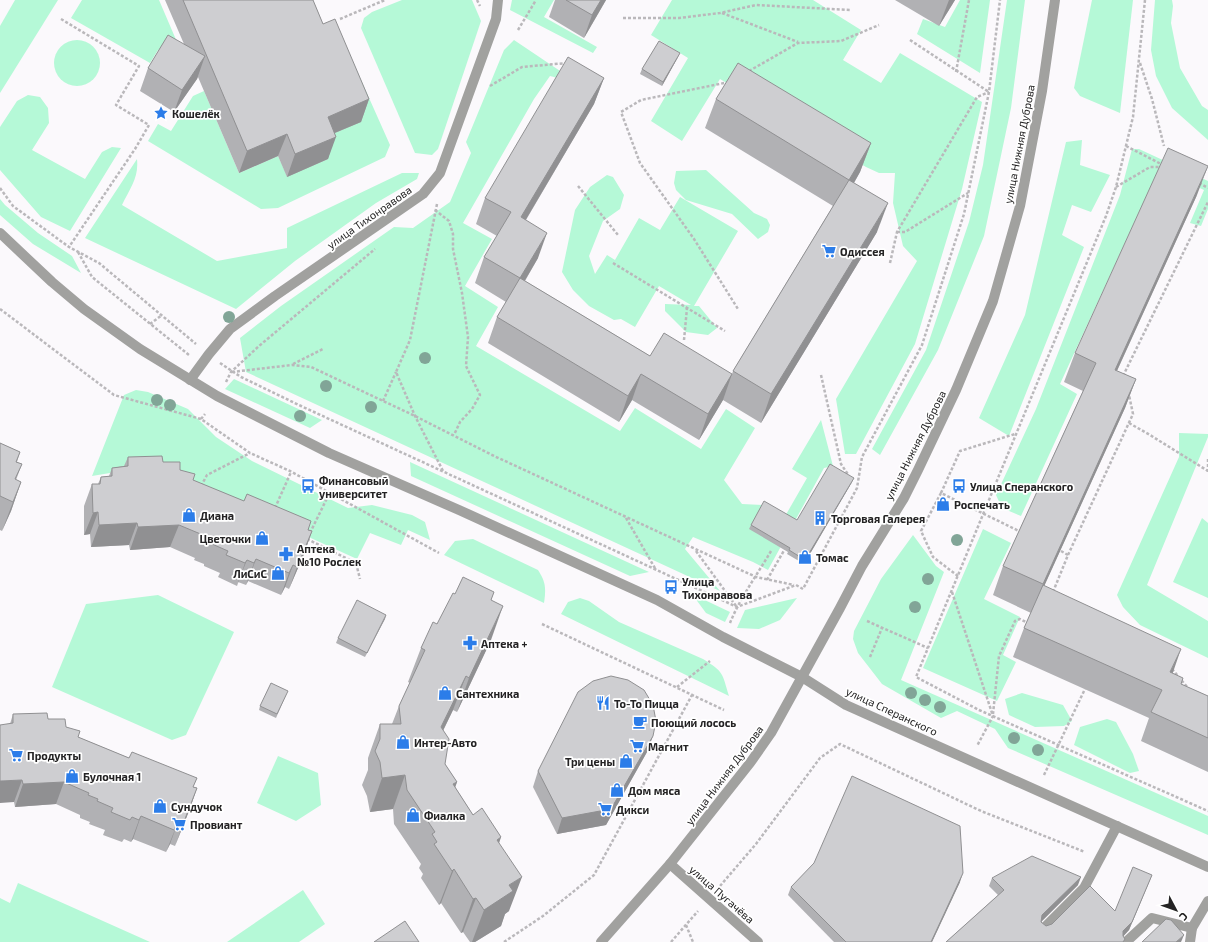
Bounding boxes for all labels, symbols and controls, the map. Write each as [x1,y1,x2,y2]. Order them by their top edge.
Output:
street label: улица Нижняя Дуброва [1001,83,1038,205]
place icon: Кошелёк [153,105,169,121]
place label: Кошелёк [172,107,220,120]
street label: улица Тихонравова [324,183,414,252]
supermarket icon: Одиссея [821,243,837,259]
place label: Одиссея [840,245,885,258]
street label: улица Нижняя Дуброва [882,388,949,502]
place label: Финансовый университет [319,474,389,500]
bus stop icon: Финансовый университет [300,478,316,494]
bus stop icon: Улица Сперанского [951,478,967,494]
place label: Улица Сперанского [970,480,1074,493]
shop icon: Роспечать [935,496,951,512]
place label: Роспечать [954,498,1010,511]
shop icon: Диана [181,507,197,523]
place label: Диана [200,509,234,522]
building icon: Торговая Галерея [812,510,828,526]
place label: Торговая Галерея [831,512,925,525]
shop icon: Цветочки [254,530,270,546]
place label: Цветочки [199,532,251,545]
place label: Аптека №10 Рослек [297,542,361,568]
pharmacy icon: Аптека №10 Рослек [278,546,294,562]
shop icon: Томас [797,549,813,565]
place label: Томас [816,551,849,564]
shop icon: ЛиСиС [270,565,286,581]
place label: ЛиСиС [233,567,268,580]
place label: Улица Тихонравова [682,575,752,601]
bus stop icon: Улица Тихонравова [663,579,679,595]
pharmacy icon: Аптека + [462,635,478,651]
place label: Аптека + [481,637,527,650]
street label: улица Сперанского [844,684,940,739]
shop icon: Сантехника [437,685,453,701]
place label: Сантехника [456,687,519,700]
restaurant icon: То-То Пицца [595,695,611,711]
place label: То-То Пицца [614,697,679,710]
cafe icon: Поющий лосось [632,714,648,730]
place label: Поющий лосось [651,716,736,729]
street label: улица Нижняя Дуброва [682,723,766,828]
shop icon: Интер-Авто [395,734,411,750]
place label: Интер-Авто [414,736,478,749]
supermarket icon: Магнит [629,738,645,754]
place label: Магнит [648,740,689,753]
supermarket icon: Продукты [8,747,24,763]
place label: Продукты [27,749,81,762]
shop icon: Три цены [618,753,634,769]
place label: Три цены [565,755,615,768]
shop icon: Булочная 1 [64,768,80,784]
place label: Булочная 1 [83,770,141,783]
shop icon: Дом мяса [609,782,625,798]
place label: Дом мяса [628,784,680,797]
shop icon: Сундучок [152,798,168,814]
place label: Сундучок [171,800,222,813]
supermarket icon: Дикси [597,801,613,817]
place label: Дикси [616,803,650,816]
shop icon: Фиалка [405,807,421,823]
place label: Фиалка [424,809,465,822]
supermarket icon: Провиант [171,816,187,832]
place label: Провиант [190,818,243,831]
street label: улица Пугачёва [686,862,757,926]
north arrow [1156,890,1196,930]
text: С [1177,910,1191,924]

